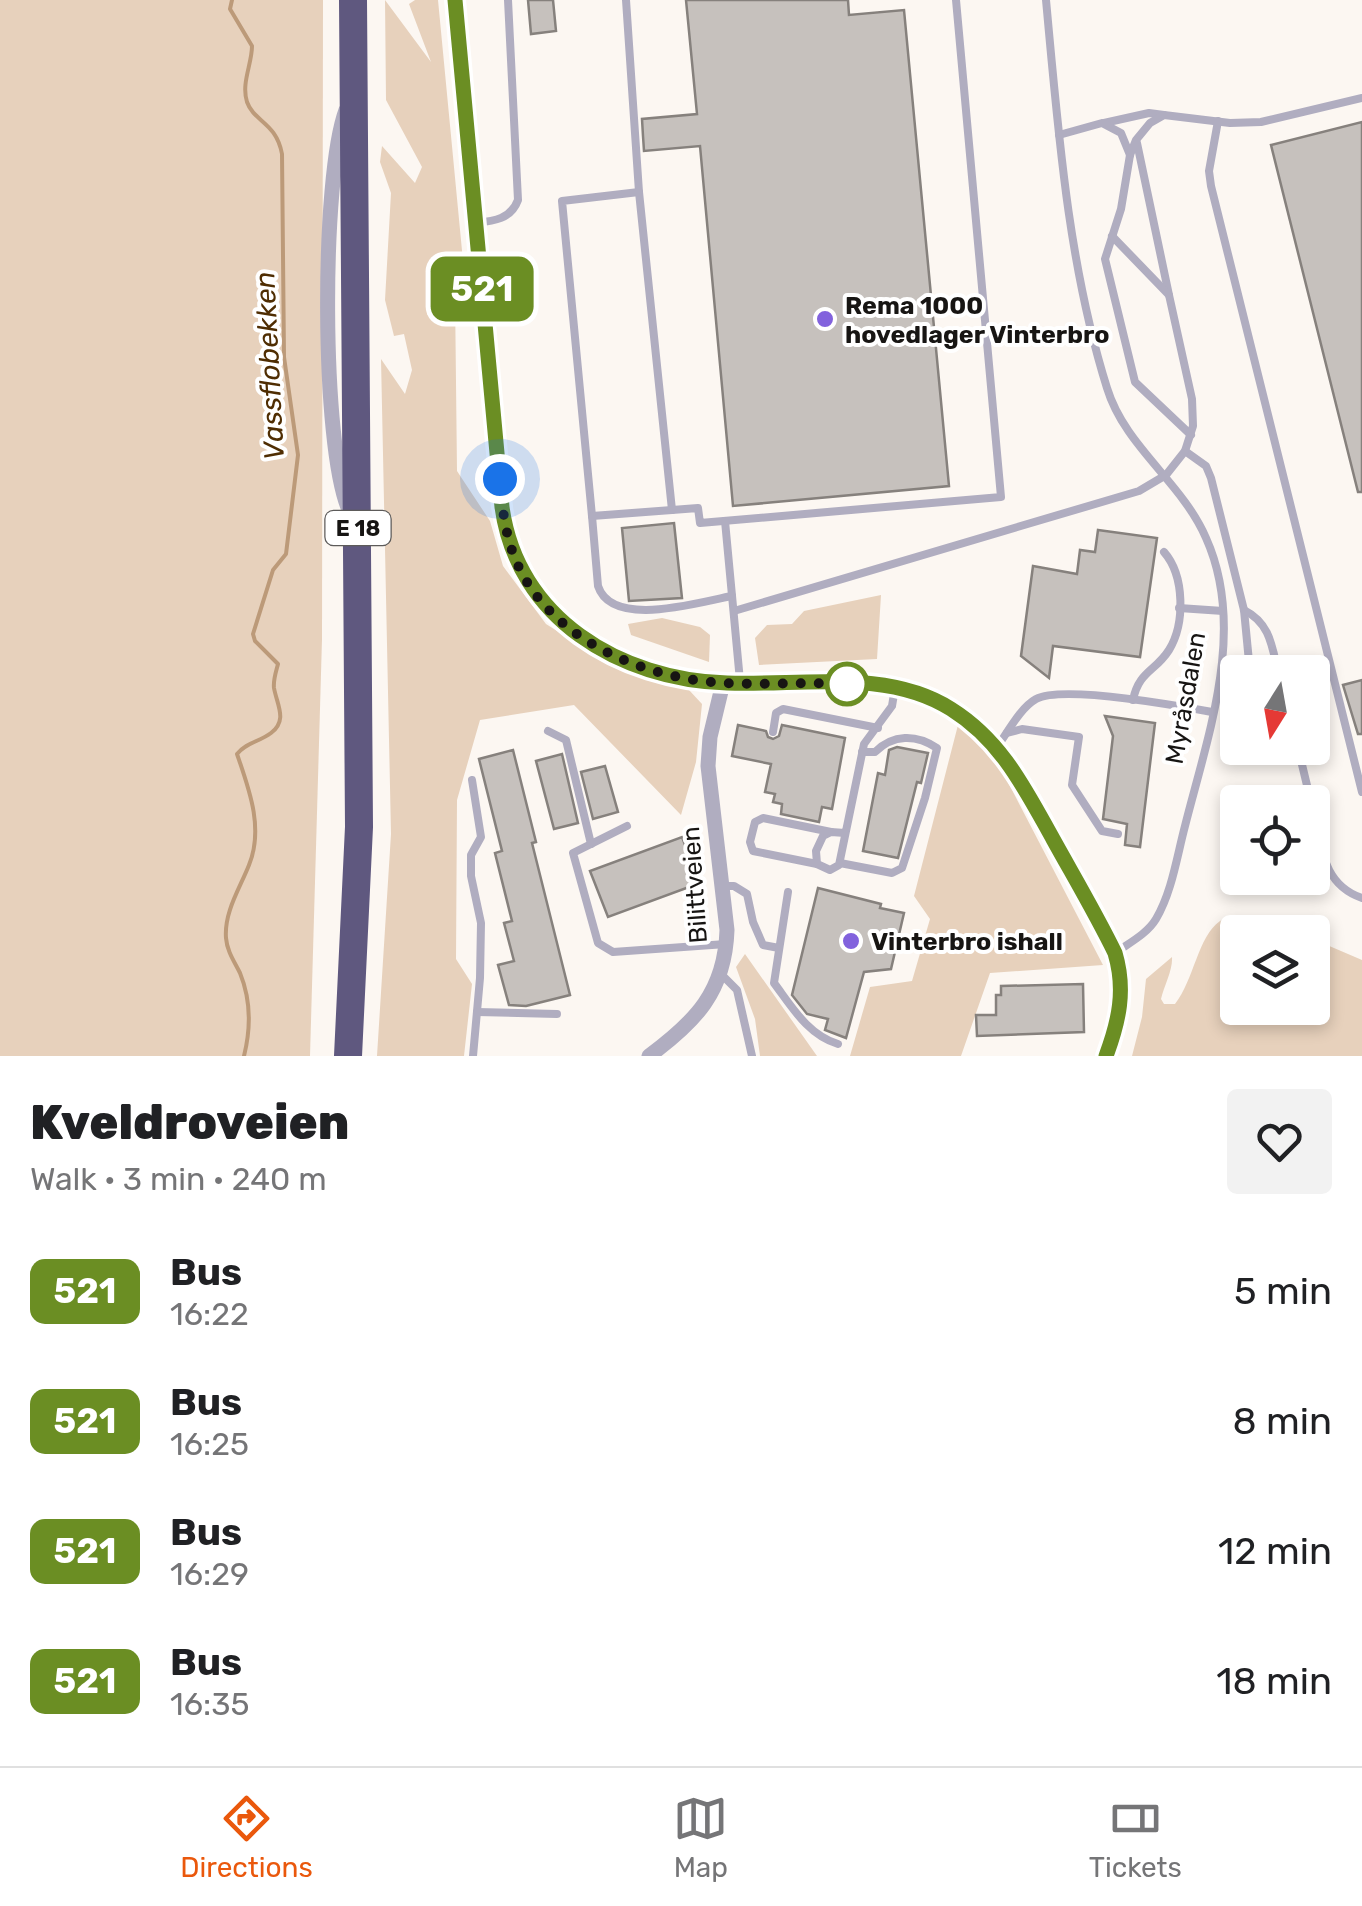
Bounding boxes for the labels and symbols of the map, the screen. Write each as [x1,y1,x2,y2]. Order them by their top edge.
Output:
line badge: 521 [424,256,540,322]
water label: Vassflobekken [248,271,291,461]
place label: Rema 1000 hovedlager Vinterbro [845,291,1110,349]
marker: Rema 1000 hovedlager Vinterbro [814,308,836,330]
your location [475,454,525,504]
road number: E 18 [326,511,390,545]
street label: Myråsdalen [1160,630,1211,766]
north arrow [1220,655,1330,765]
unlabelled marker [826,663,868,705]
street label: Bilittveien [676,826,713,944]
place label: Vinterbro ishall [871,927,1063,956]
marker: Vinterbro ishall [840,930,862,952]

